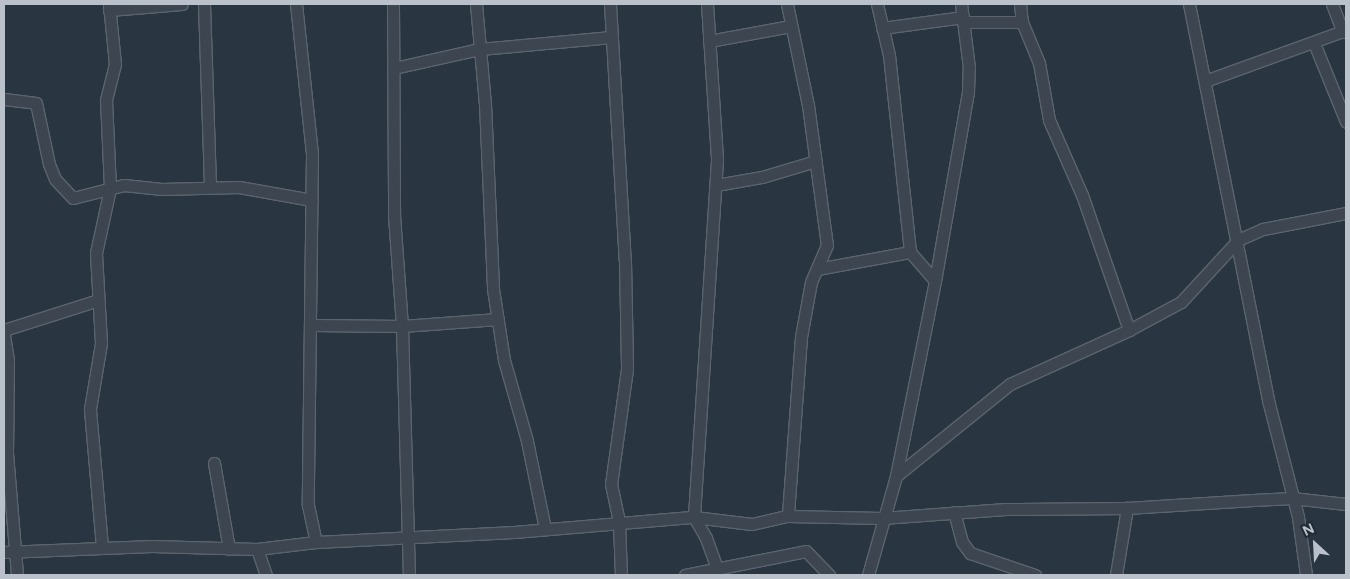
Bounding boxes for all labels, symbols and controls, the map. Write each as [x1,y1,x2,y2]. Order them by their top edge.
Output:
north arrow [1290,519,1340,569]
text: N [1300,520,1317,540]

